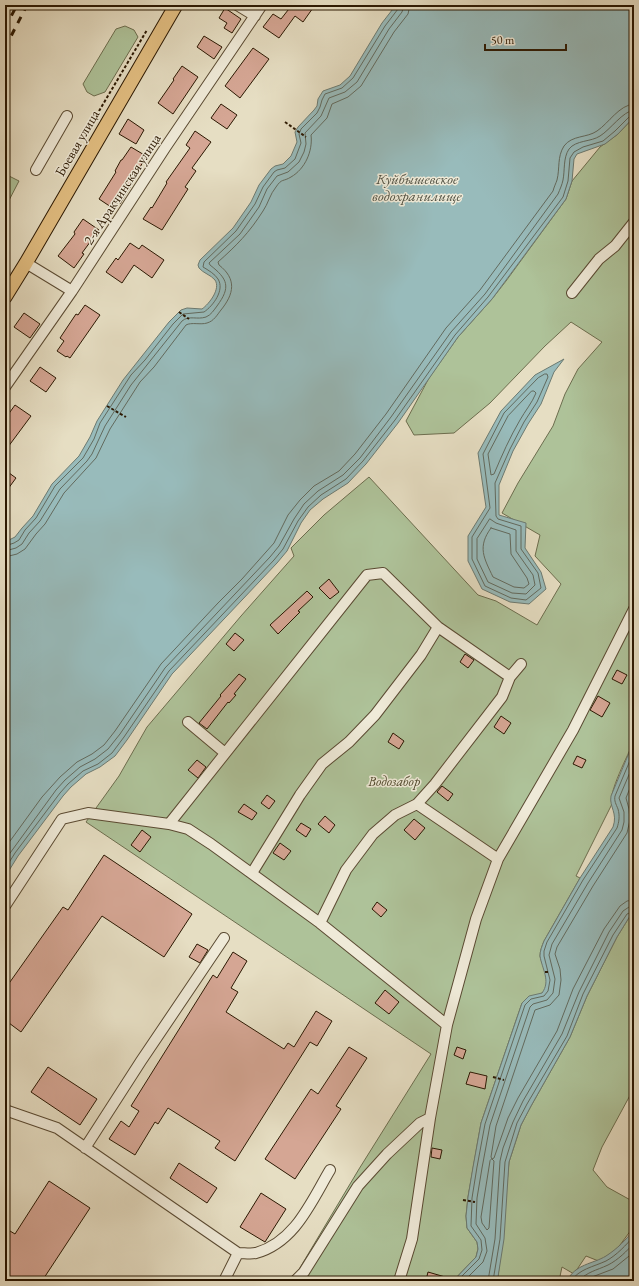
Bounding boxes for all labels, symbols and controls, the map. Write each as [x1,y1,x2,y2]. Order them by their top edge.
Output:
scale bar [485,26,566,52]
text: 50 m [491,32,515,48]
street label: Боевая улица [51,106,103,179]
street label: 2-я Аракчинская улица [79,130,165,248]
water label: Куйбышевское водохранилище [372,169,463,205]
park label: Водозабор [367,772,420,790]

